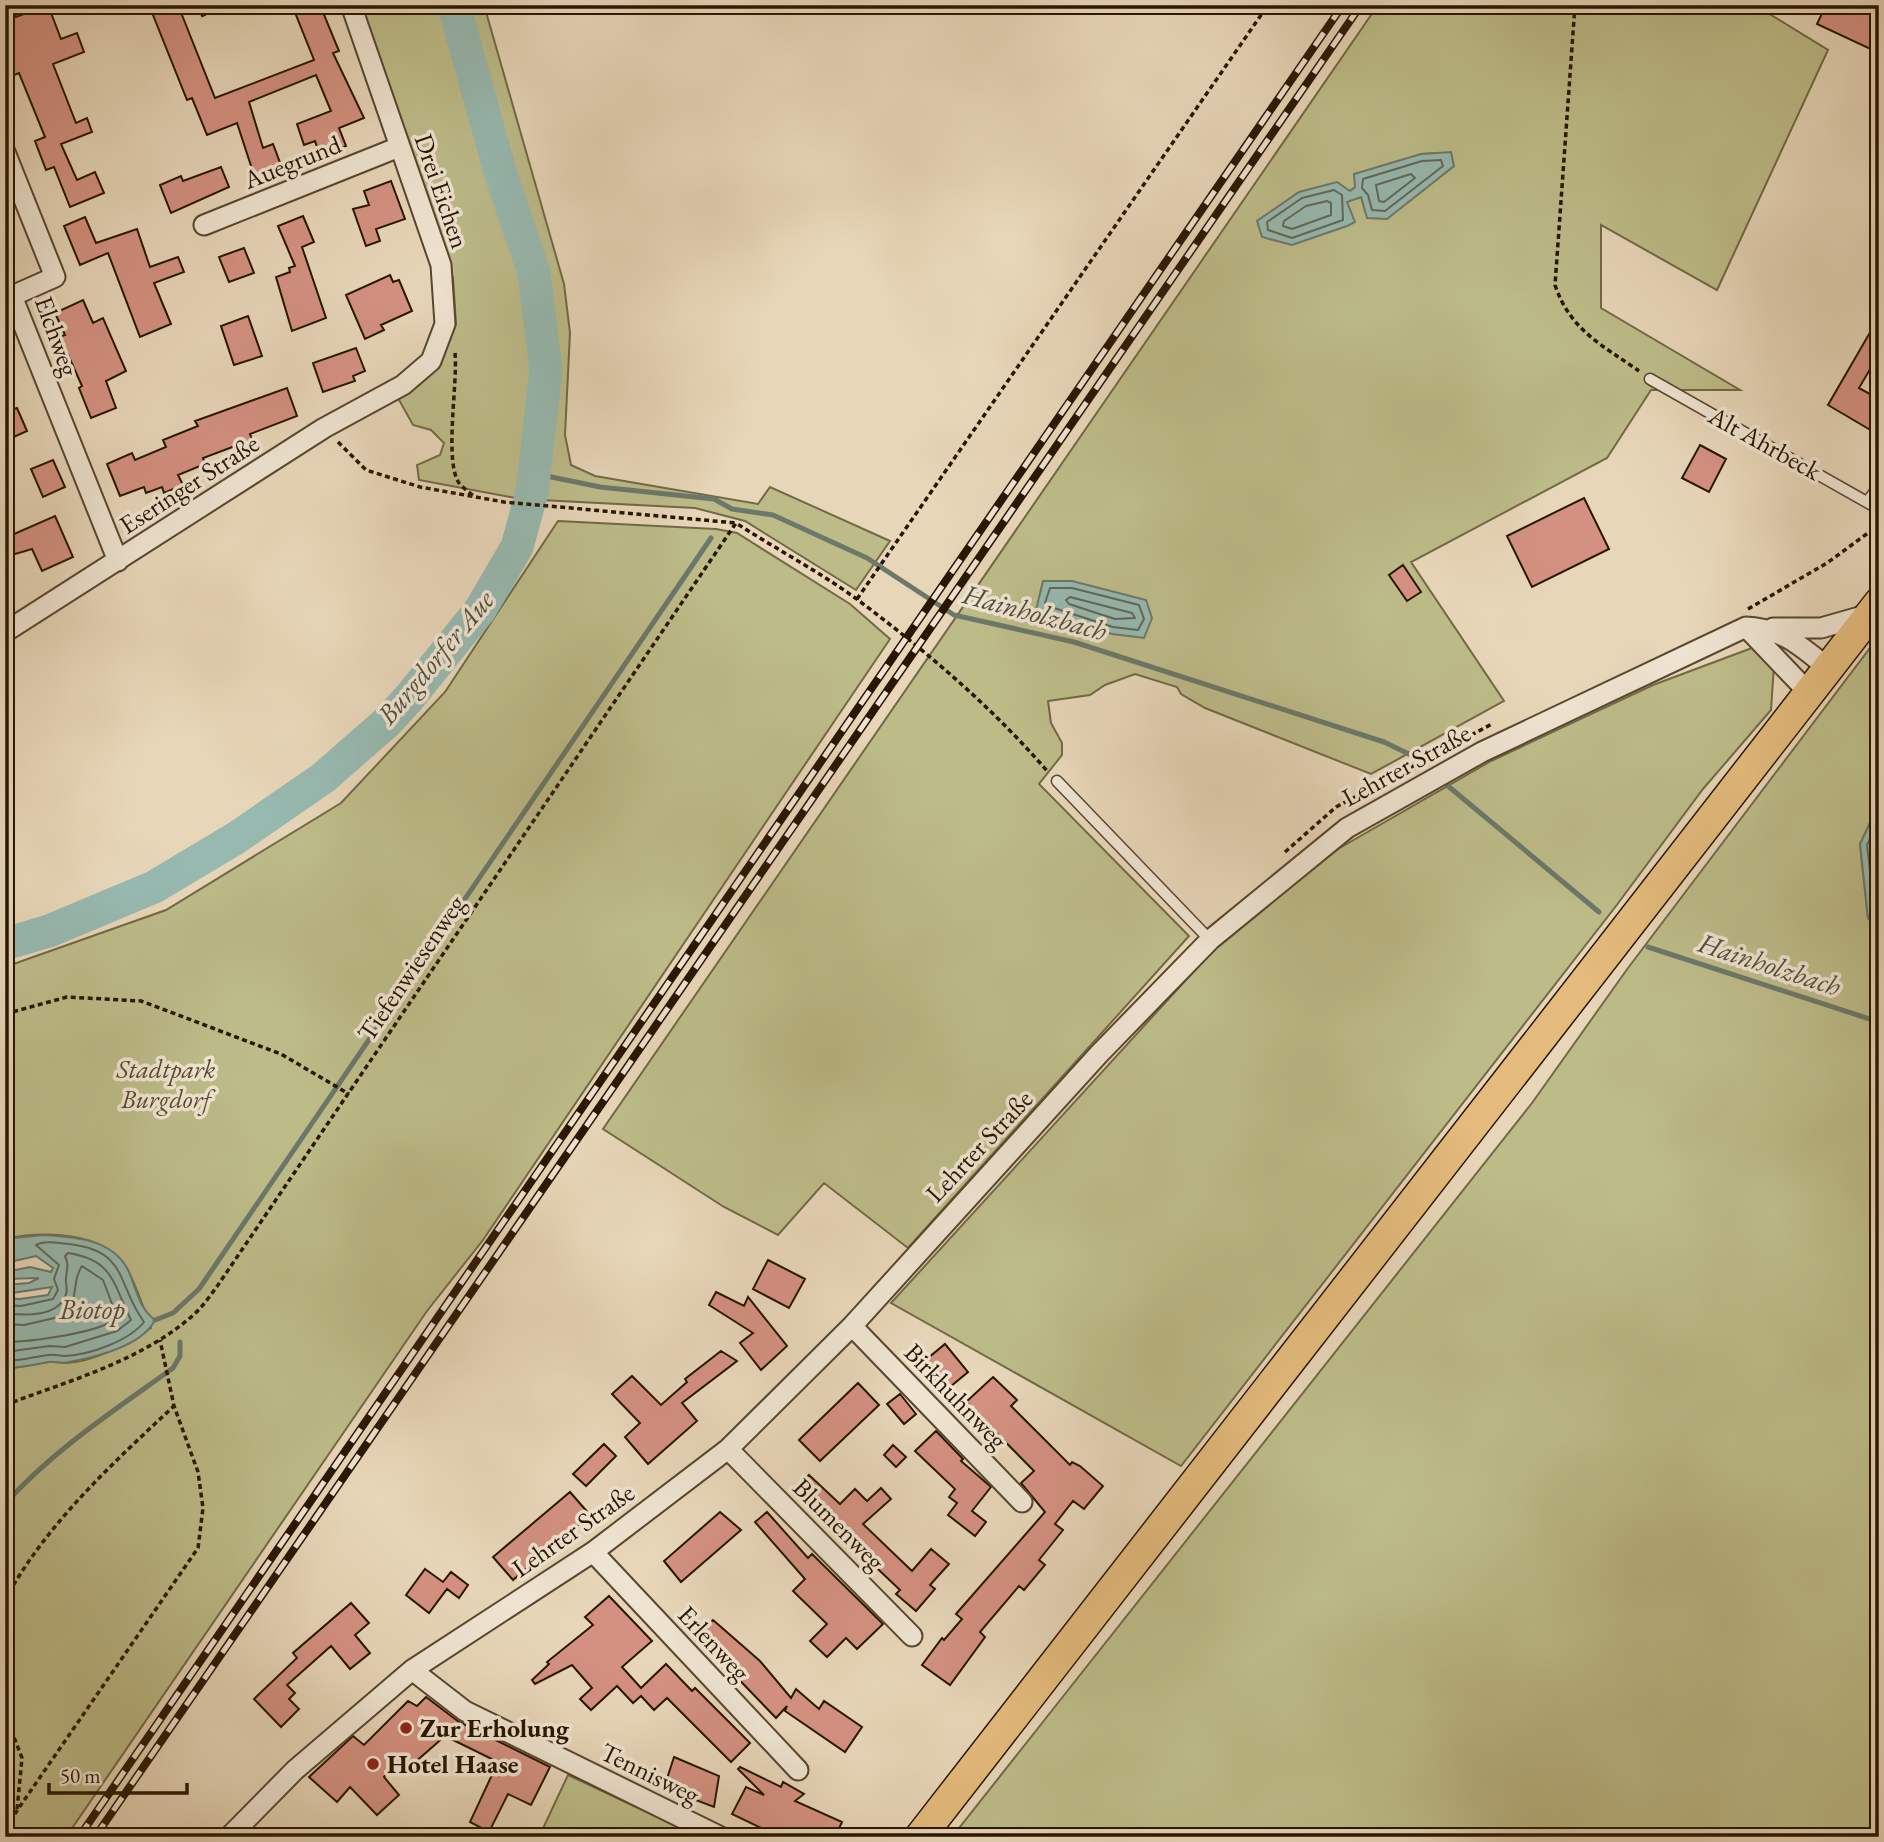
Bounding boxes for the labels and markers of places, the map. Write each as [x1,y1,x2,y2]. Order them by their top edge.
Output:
place label: Zur Erholung [420,1711,570,1745]
marker: Zur Erholung [398,1720,414,1736]
place label: Hotel Haase [387,1747,519,1781]
marker: Hotel Haase [365,1756,381,1772]

